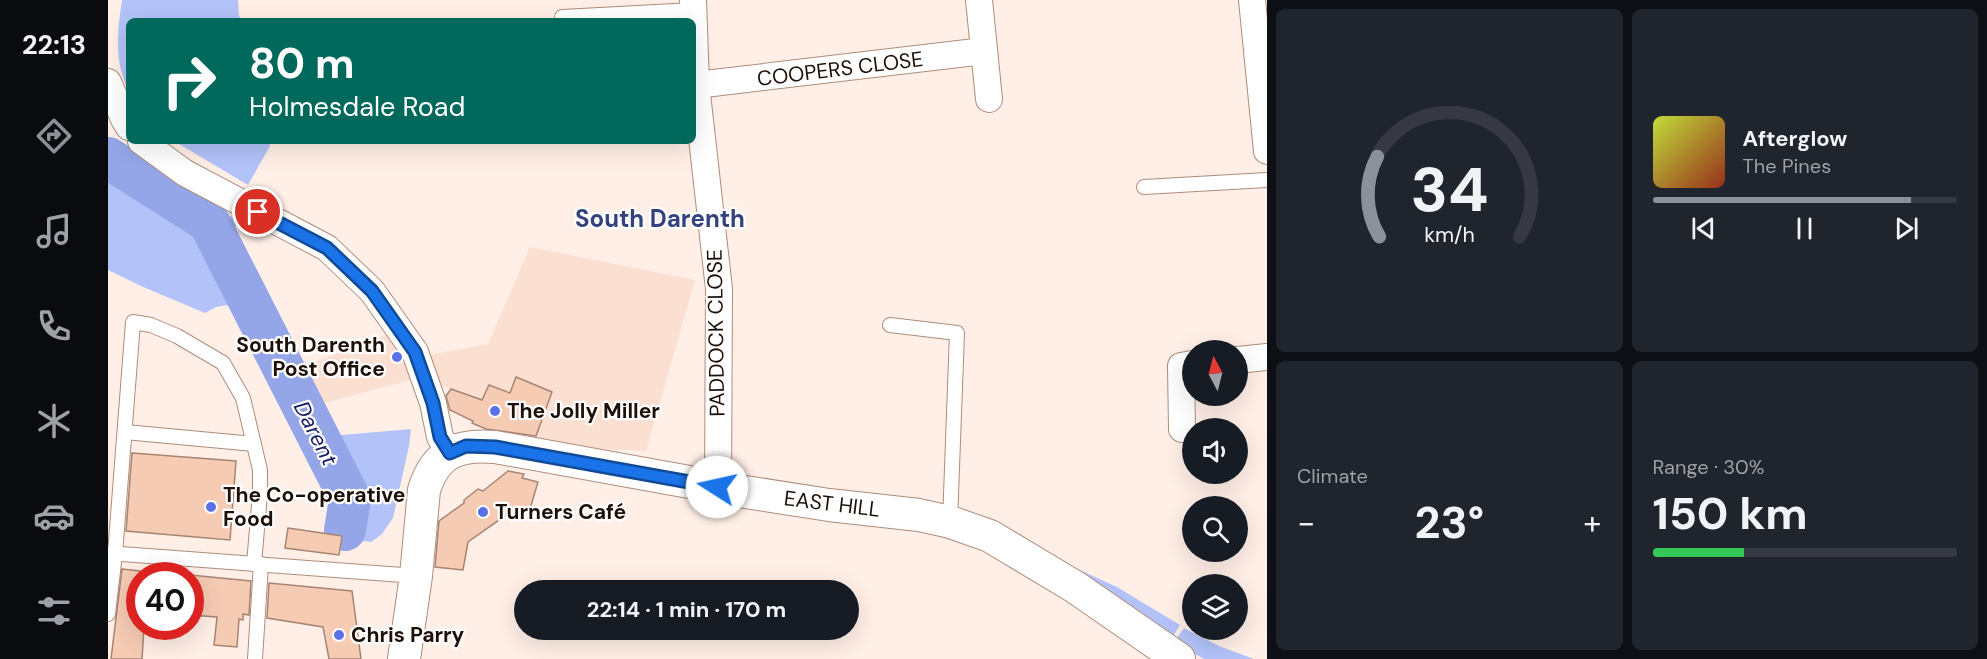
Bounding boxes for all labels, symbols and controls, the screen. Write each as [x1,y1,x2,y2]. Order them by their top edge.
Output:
text: 22:13 [22,27,86,62]
text: 80 m [249,36,355,91]
icon: right [150,42,228,120]
street label: COOPERS CLOSE [755,45,925,93]
text: Holmesdale Road [249,89,465,124]
icon: directions [33,115,75,157]
text: Afterglow [1743,124,1847,153]
text: 34 [1410,150,1488,231]
text: The Pines [1743,153,1831,179]
pin [232,186,283,237]
icon: arrive [241,195,274,228]
district label: South Darenth [575,203,745,234]
icon: music [33,210,75,252]
icon: previous [1687,212,1720,245]
icon: pause [1788,212,1821,245]
icon: next [1890,212,1923,245]
text: km/h [1424,222,1475,250]
street label: PADDOCK CLOSE [701,249,731,417]
icon: phone [33,305,75,347]
place label: South Darenth Post Office [236,331,385,383]
north arrow [1182,340,1248,406]
map controls [1182,340,1248,640]
marker: South Darenth Post Office [390,350,404,364]
water label: Darent [287,396,344,471]
place label: The Jolly Miller [507,397,660,425]
icon: climate [33,400,75,442]
marker: The Jolly Miller [488,404,502,418]
button: sound [1182,418,1248,484]
text: Range · 30% [1653,454,1764,480]
position arrow [685,455,749,519]
text: Climate [1297,463,1368,489]
place label: The Co-operative Food [223,481,405,533]
street label: EAST HILL [782,484,882,524]
text: 150 km [1653,484,1807,543]
text: 23° [1415,493,1484,552]
icon: car [33,495,75,537]
button: search [1182,496,1248,562]
place label: Turners Café [495,498,626,526]
marker: The Co-operative Food [204,500,218,514]
text: − [1297,501,1315,544]
text: + [1583,501,1602,544]
marker: Turners Café [476,505,490,519]
speed limit sign: 40 [126,562,204,640]
button: layers [1182,574,1248,640]
icon: filters [33,590,75,632]
text: 22:14 · 1 min · 170 m [587,595,786,624]
place label: Chris Parry [351,621,465,649]
marker: Chris Parry [332,628,346,642]

